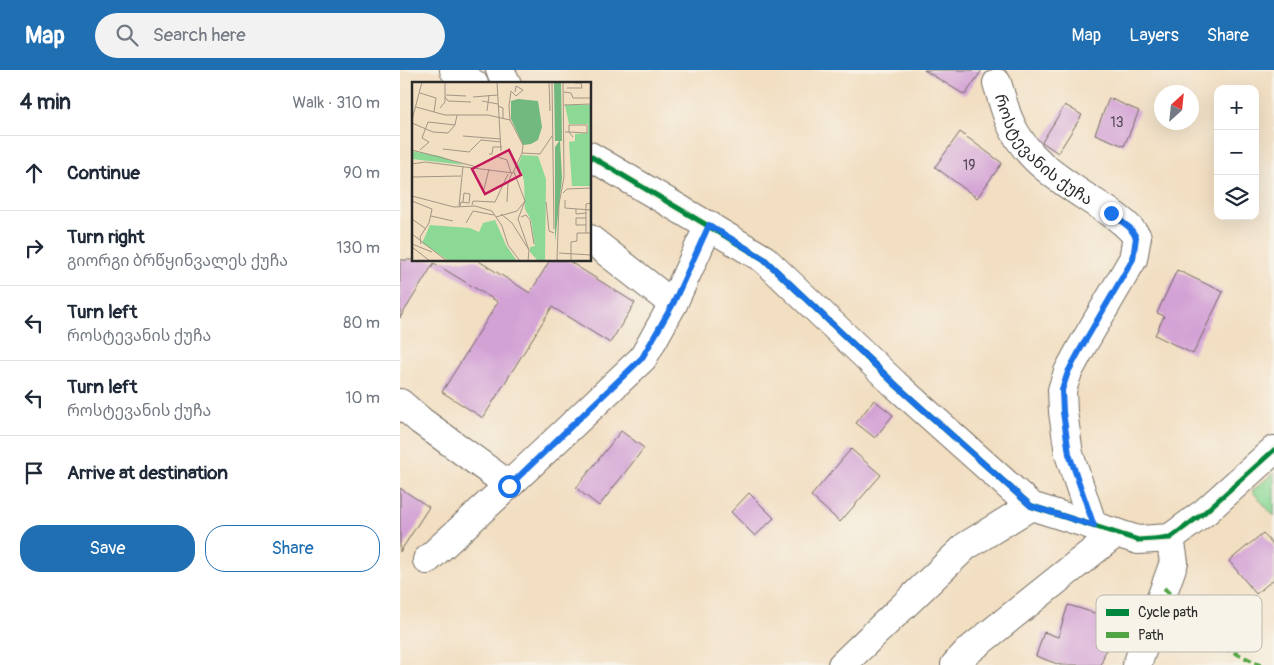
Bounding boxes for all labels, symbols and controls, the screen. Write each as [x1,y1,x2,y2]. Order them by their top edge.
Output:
search box [95,13,445,58]
text: Map [25,21,65,50]
icon: search [113,21,141,49]
text: Search here [153,23,246,47]
text: Map [1072,24,1101,47]
text: Layers [1129,24,1179,47]
text: Share [1207,24,1249,47]
inset map [412,82,591,261]
north arrow [1154,85,1199,130]
map controls [1214,85,1259,220]
button: + [1214,85,1259,130]
text: 4 min [20,89,71,116]
street label: როსტევანის ქუჩა [990,92,1096,210]
text: Walk · 310 m [293,93,380,113]
house number: 13 [1110,114,1124,131]
button: − [1214,130,1259,175]
house number: 19 [963,157,975,174]
icon: ahead [20,159,48,187]
text: Continue [67,161,140,185]
text: 90 m [343,163,380,183]
button: layers [1214,175,1259,220]
route end [1100,202,1123,225]
text: Turn right [67,225,145,249]
icon: right [20,234,48,262]
text: 130 m [336,238,380,258]
text: გიორგი ბრწყინვალეს ქუჩა [67,251,288,271]
text: Turn left [67,300,137,324]
icon: left [20,309,48,337]
text: 80 m [343,313,380,333]
text: როსტევანის ქუჩა [67,326,211,346]
text: Turn left [67,375,137,399]
icon: left [20,384,48,412]
text: 10 m [345,388,380,408]
text: როსტევანის ქუჩა [67,401,211,421]
icon: arrive [20,459,48,487]
text: Arrive at destination [67,461,228,485]
route start [498,475,521,498]
button: Save [20,525,195,572]
button: Share [205,525,380,572]
legend [1096,595,1262,652]
text: Cycle path [1138,604,1198,621]
text: Path [1138,627,1163,644]

